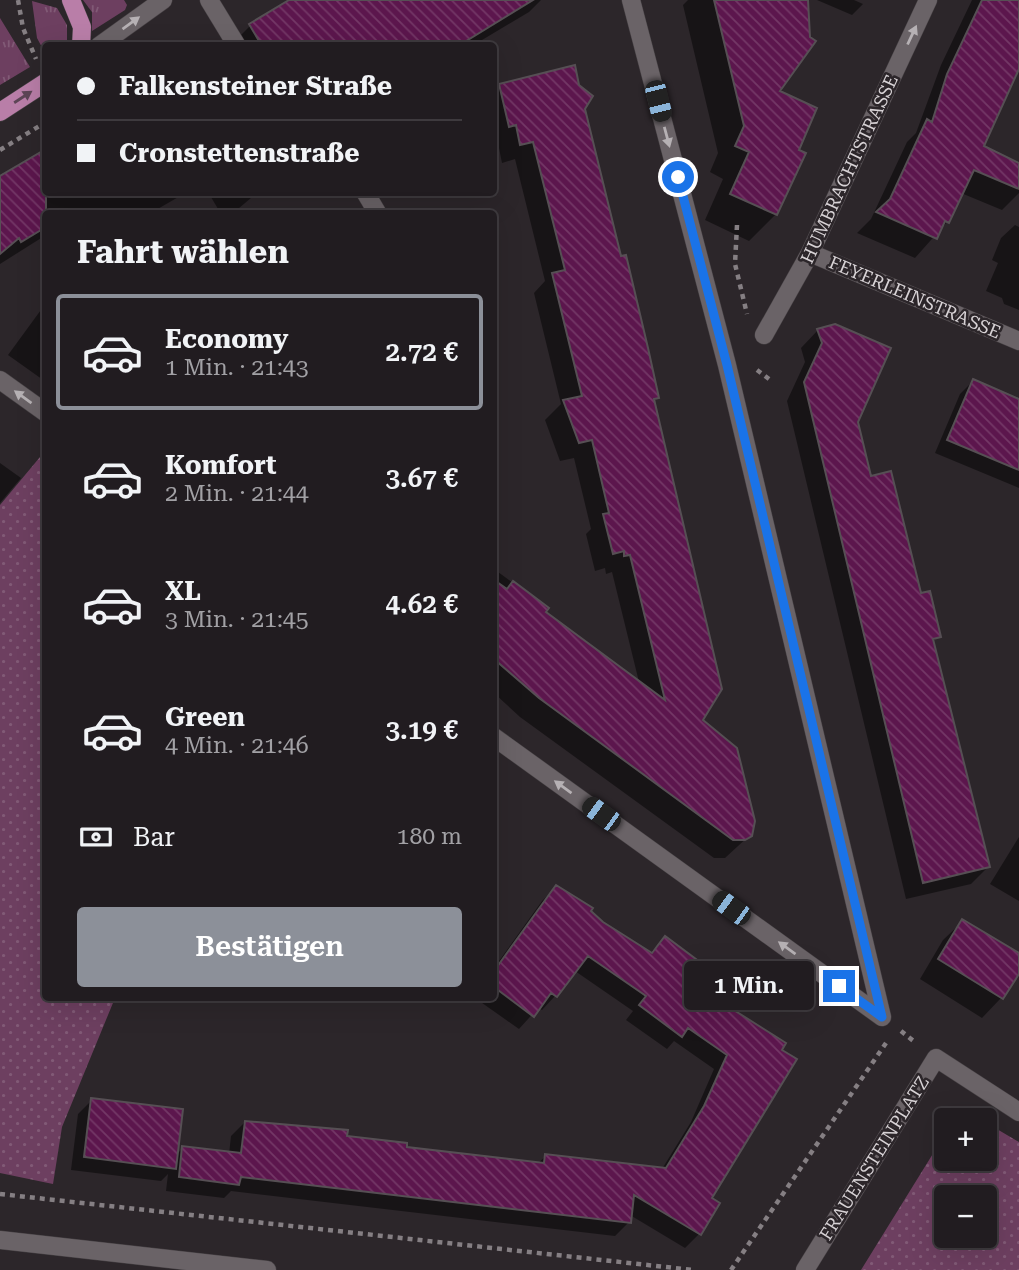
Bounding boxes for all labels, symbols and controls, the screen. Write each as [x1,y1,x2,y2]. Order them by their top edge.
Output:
one-way arrow [122,16,140,30]
one-way arrow [906,25,917,45]
text: Falkensteiner Straße [119,71,392,101]
street label: HUMBRACHTSTRASSE [796,71,902,267]
car [643,78,674,124]
one-way arrow [13,91,32,104]
one-way arrow [663,127,673,148]
text: Cronstettenstraße [119,138,359,168]
route start [662,161,694,193]
text: Fahrt wählen [77,233,289,271]
street label: FEYERLEINSTRASSE [826,251,1004,343]
icon: car [81,321,144,384]
text: Economy [165,324,288,354]
text: 2.72 € [386,337,458,367]
text: 1 Min. · 21:43 [165,354,309,381]
one-way arrow [14,390,32,404]
icon: car [81,447,144,510]
text: Komfort [165,450,277,480]
text: 3.67 € [386,463,458,493]
text: 2 Min. · 21:44 [165,480,309,507]
icon: car [81,573,144,636]
text: XL [165,576,201,606]
text: 4.62 € [386,589,458,619]
text: 3 Min. · 21:45 [165,606,309,633]
icon: car [81,699,144,762]
text: Green [165,702,245,732]
text: 3.19 € [386,715,458,745]
text: 4 Min. · 21:46 [165,732,309,759]
one-way arrow [554,780,572,794]
car [578,793,625,835]
icon: cash [77,818,115,856]
text: Bar [133,822,175,852]
text: 180 m [397,823,462,850]
car [708,887,755,929]
button: Bestätigen [77,907,462,987]
one-way arrow [778,942,796,956]
callout: 1 Min. [685,962,814,1010]
route end [823,970,855,1002]
text: 1 Min. [714,972,784,999]
street label: FRAUENSTEINPLATZ [815,1072,933,1244]
map controls [934,1108,997,1248]
button: + [934,1108,997,1171]
button: − [934,1185,997,1248]

